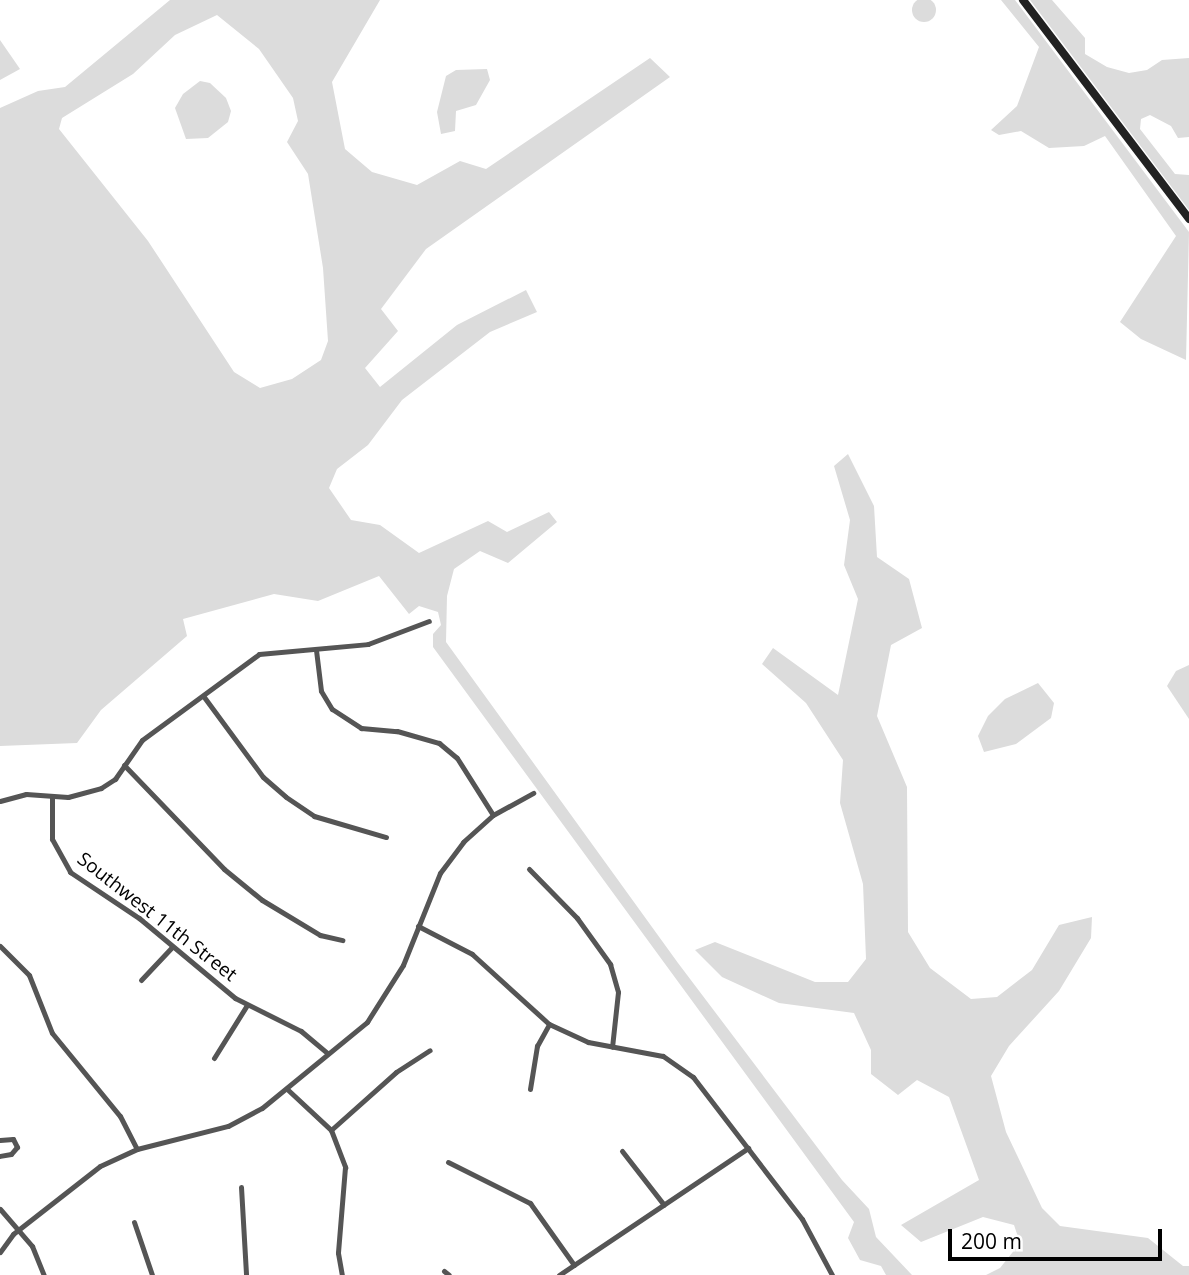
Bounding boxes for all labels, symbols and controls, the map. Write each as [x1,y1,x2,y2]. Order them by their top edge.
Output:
street label: Southwest 11th Street [73,848,241,986]
scale bar [951,1216,1164,1260]
text: 200 m [961,1227,1022,1255]

